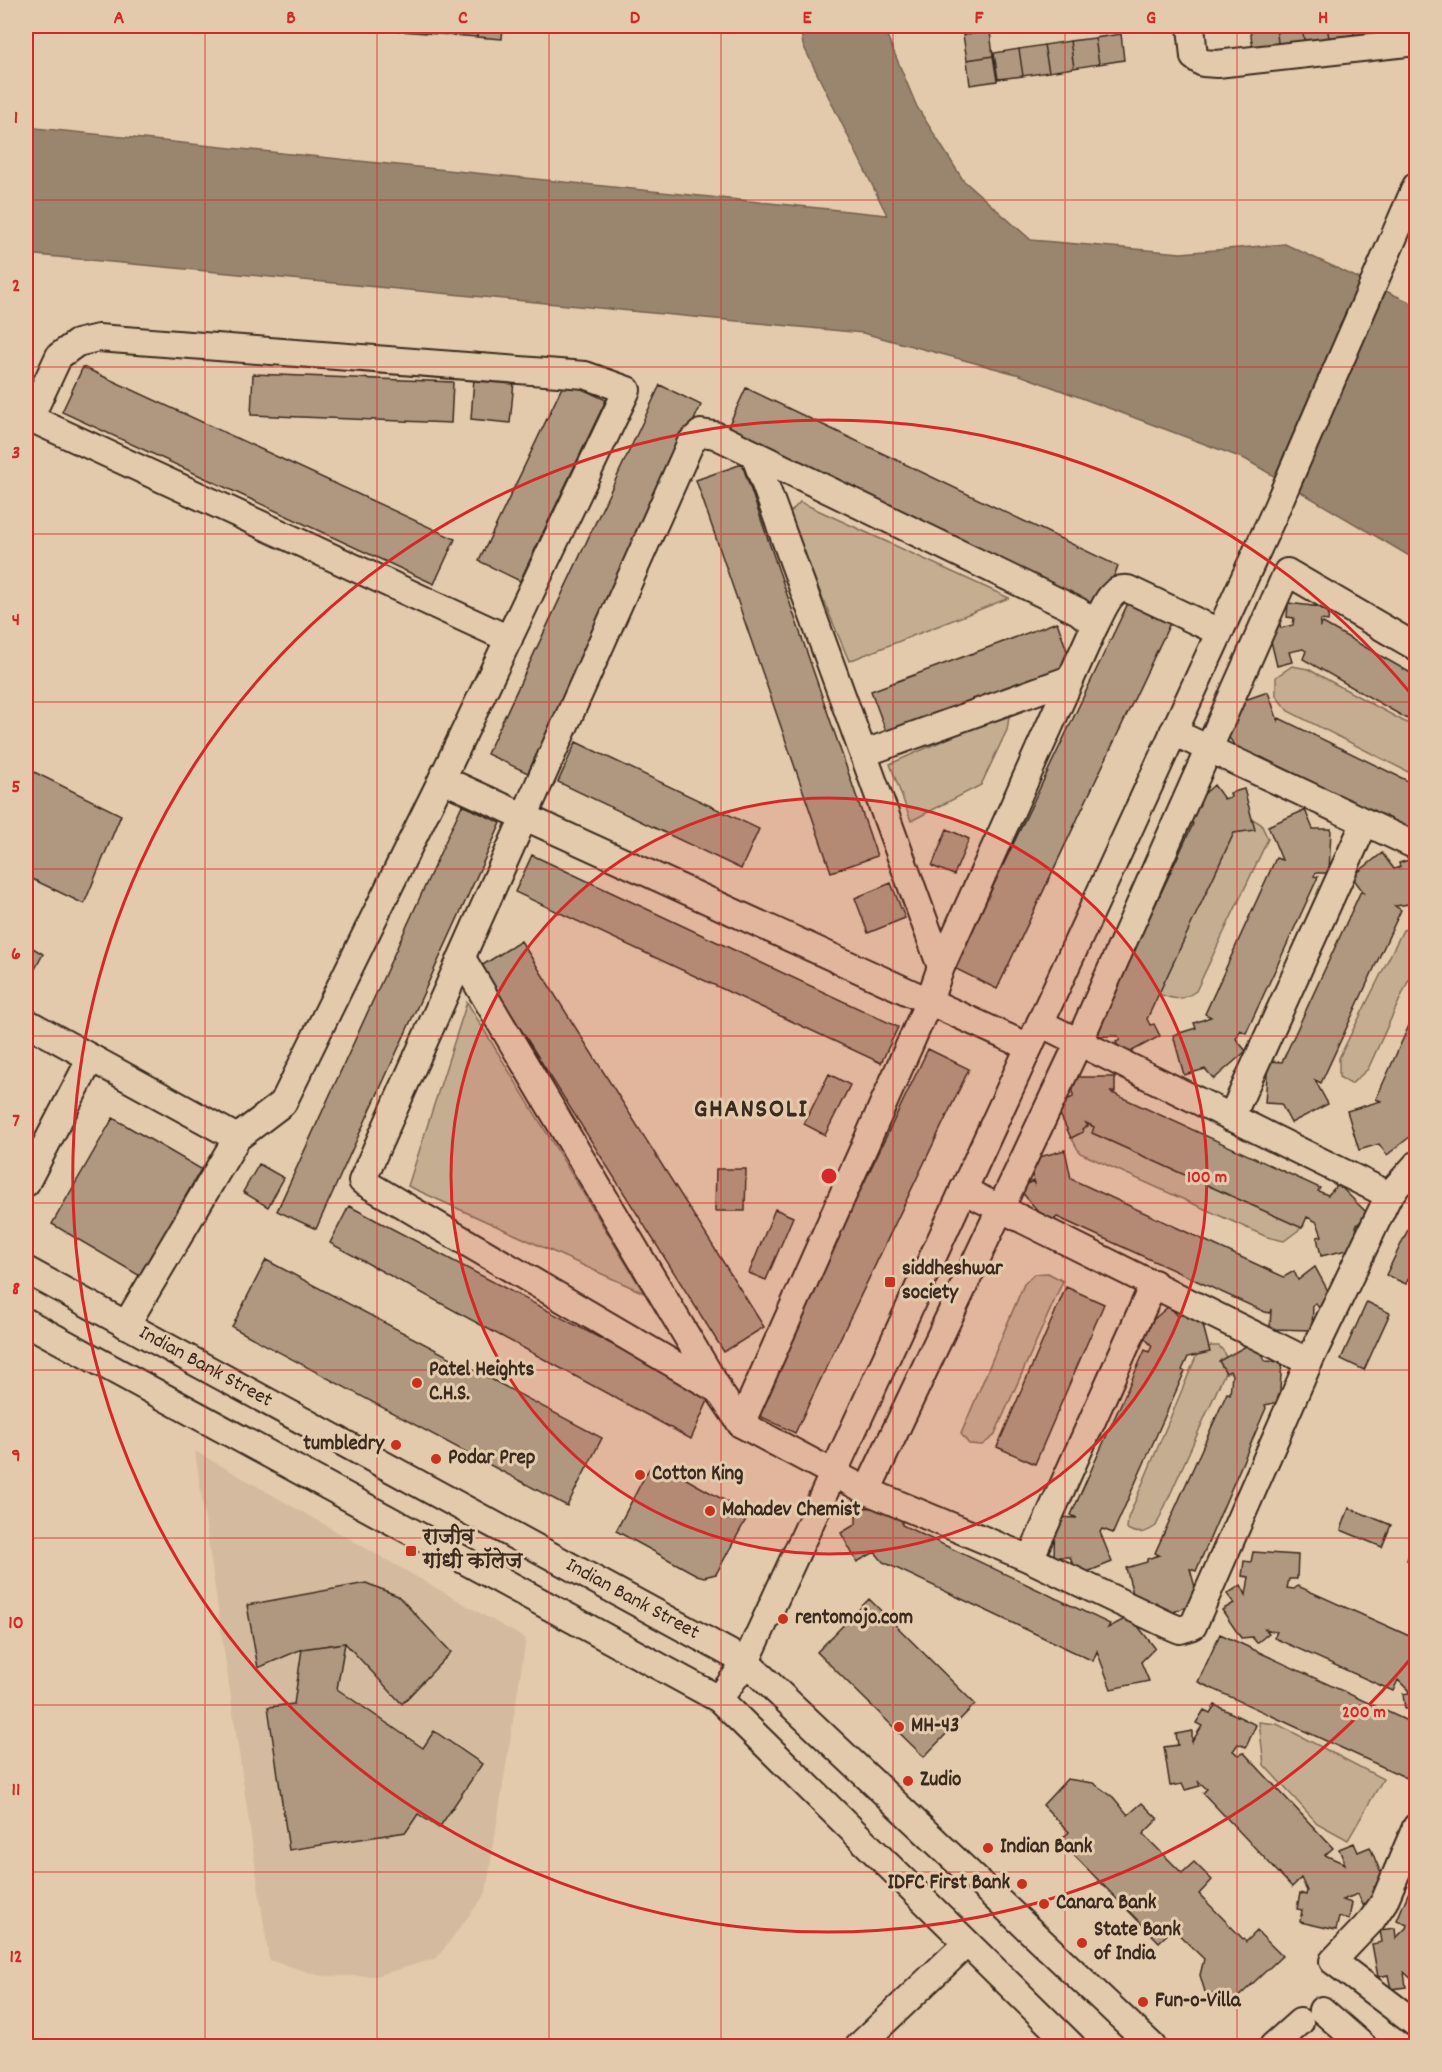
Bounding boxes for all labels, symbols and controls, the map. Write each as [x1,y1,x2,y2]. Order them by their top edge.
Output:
text: A [114,5,125,33]
text: B [286,5,296,33]
text: C [458,5,468,33]
text: D [630,5,641,33]
text: E [802,5,812,33]
text: F [975,5,985,33]
text: G [1146,5,1156,33]
text: H [1318,5,1328,33]
text: 1 [14,105,18,133]
text: 2 [12,273,20,301]
text: 3 [12,440,20,468]
text: 4 [12,607,20,635]
text: 5 [11,774,21,802]
text: 6 [11,941,21,969]
district label: GHANSOLI [694,1091,808,1130]
text: 7 [12,1108,20,1136]
centre of rings [819,1166,839,1186]
text: 100 m [1187,1166,1227,1191]
place label: siddheshwar society [902,1255,1004,1309]
marker: siddheshwar society [883,1275,897,1289]
text: 8 [12,1276,20,1304]
street label: Indian Bank Street [133,1319,278,1416]
place label: Patel Heights C.H.S. [429,1356,535,1410]
marker: Patel Heights C.H.S. [410,1376,424,1390]
place label: tumbledry [303,1430,385,1460]
marker: tumbledry [389,1438,403,1452]
text: 9 [11,1443,21,1471]
place label: Podar Prep [448,1444,536,1474]
marker: Podar Prep [429,1452,443,1466]
place label: Cotton King [652,1460,744,1490]
marker: Cotton King [633,1468,647,1482]
place label: Mahadev Chemist [722,1496,861,1526]
marker: Mahadev Chemist [703,1504,717,1518]
place label: राजीव गांधी कॉलेज [422,1523,523,1578]
marker: राजीव गांधी कॉलेज [404,1544,418,1558]
street label: Indian Bank Street [560,1551,705,1649]
place label: rentomojo.com [795,1604,913,1634]
text: 10 [8,1610,24,1638]
marker: rentomojo.com [776,1612,790,1626]
text: 200 m [1342,1701,1386,1726]
place label: MH-43 [911,1712,959,1742]
marker: MH-43 [892,1720,906,1734]
place label: Zudio [920,1766,961,1796]
marker: Zudio [901,1774,915,1788]
text: 11 [12,1777,20,1805]
place label: Indian Bank [1000,1833,1093,1863]
marker: Indian Bank [981,1841,995,1855]
place label: IDFC First Bank [888,1869,1010,1899]
marker: IDFC First Bank [1015,1877,1029,1891]
place label: Canara Bank [1056,1889,1157,1919]
marker: Canara Bank [1037,1897,1051,1911]
place label: State Bank of India [1094,1916,1181,1970]
marker: State Bank of India [1075,1936,1089,1950]
text: 12 [9,1944,23,1972]
place label: Fun-o-Villa [1155,1987,1242,2017]
marker: Fun-o-Villa [1136,1995,1150,2009]

